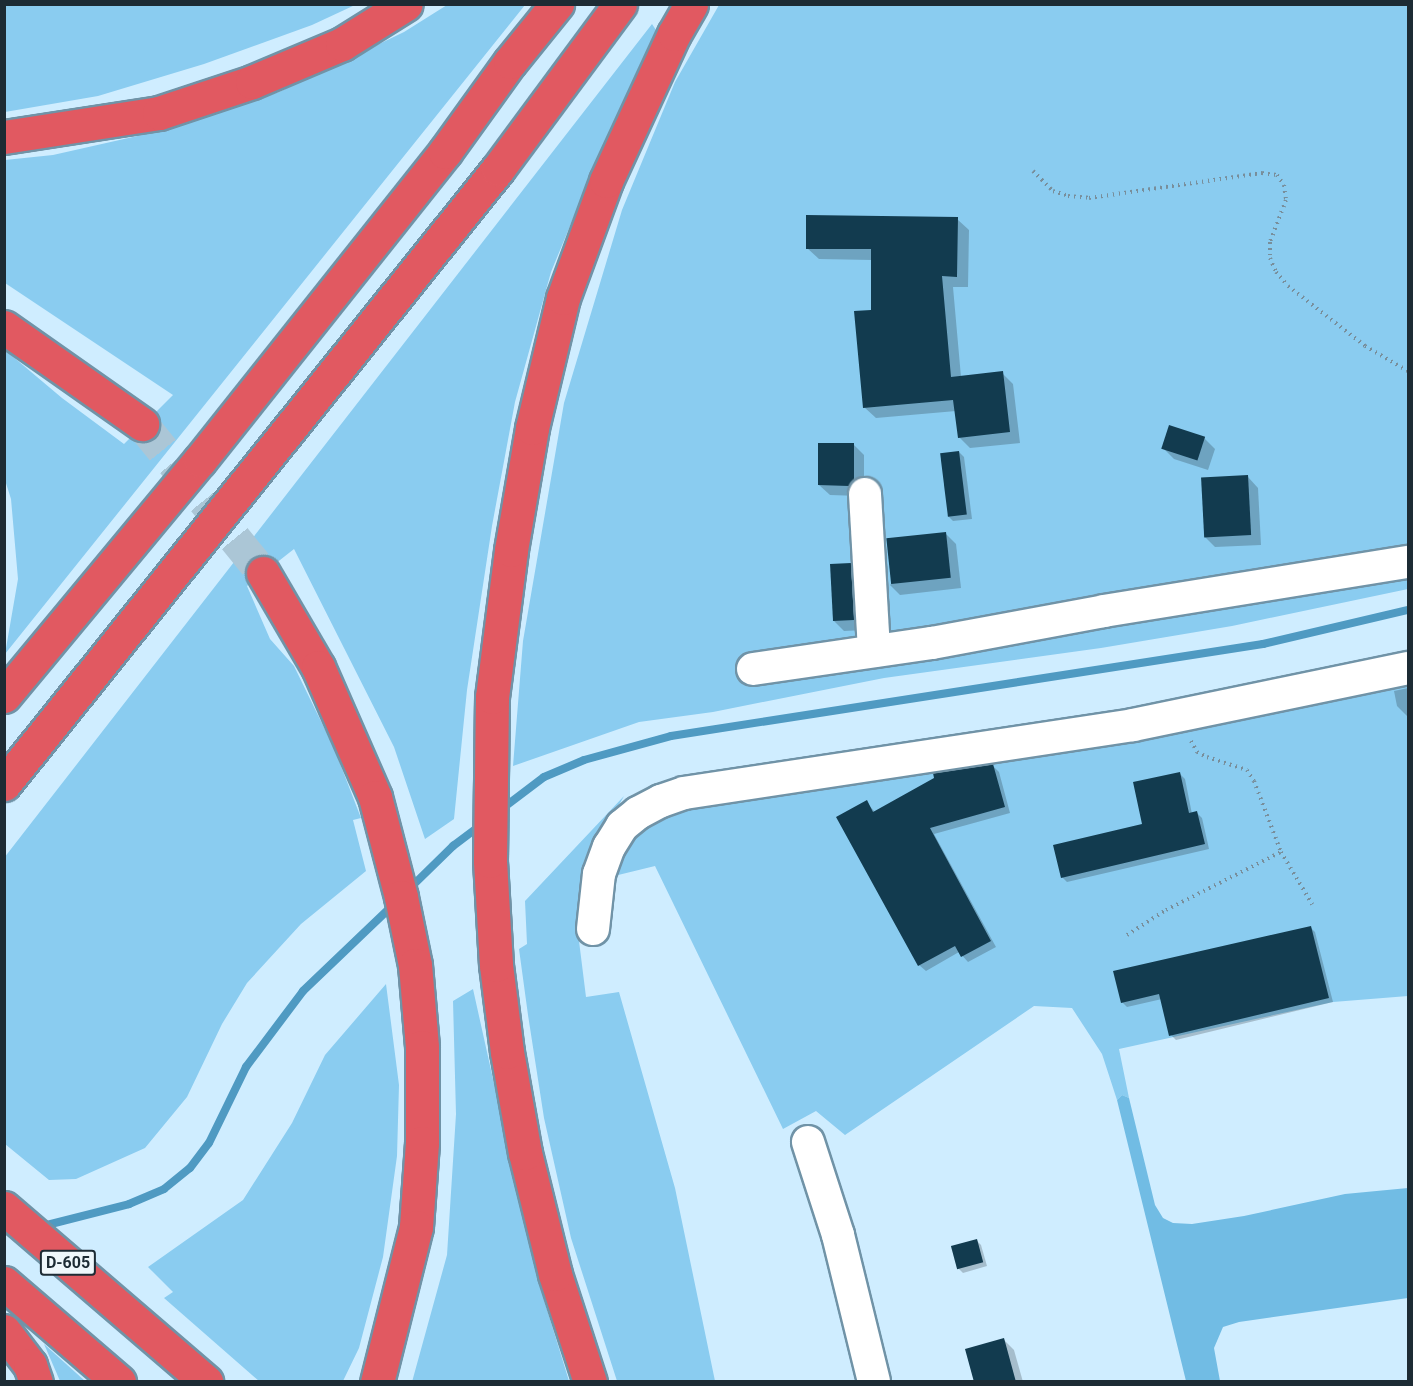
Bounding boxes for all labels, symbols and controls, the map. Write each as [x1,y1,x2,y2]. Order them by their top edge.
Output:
road number: D-605 [40,1250,97,1276]

